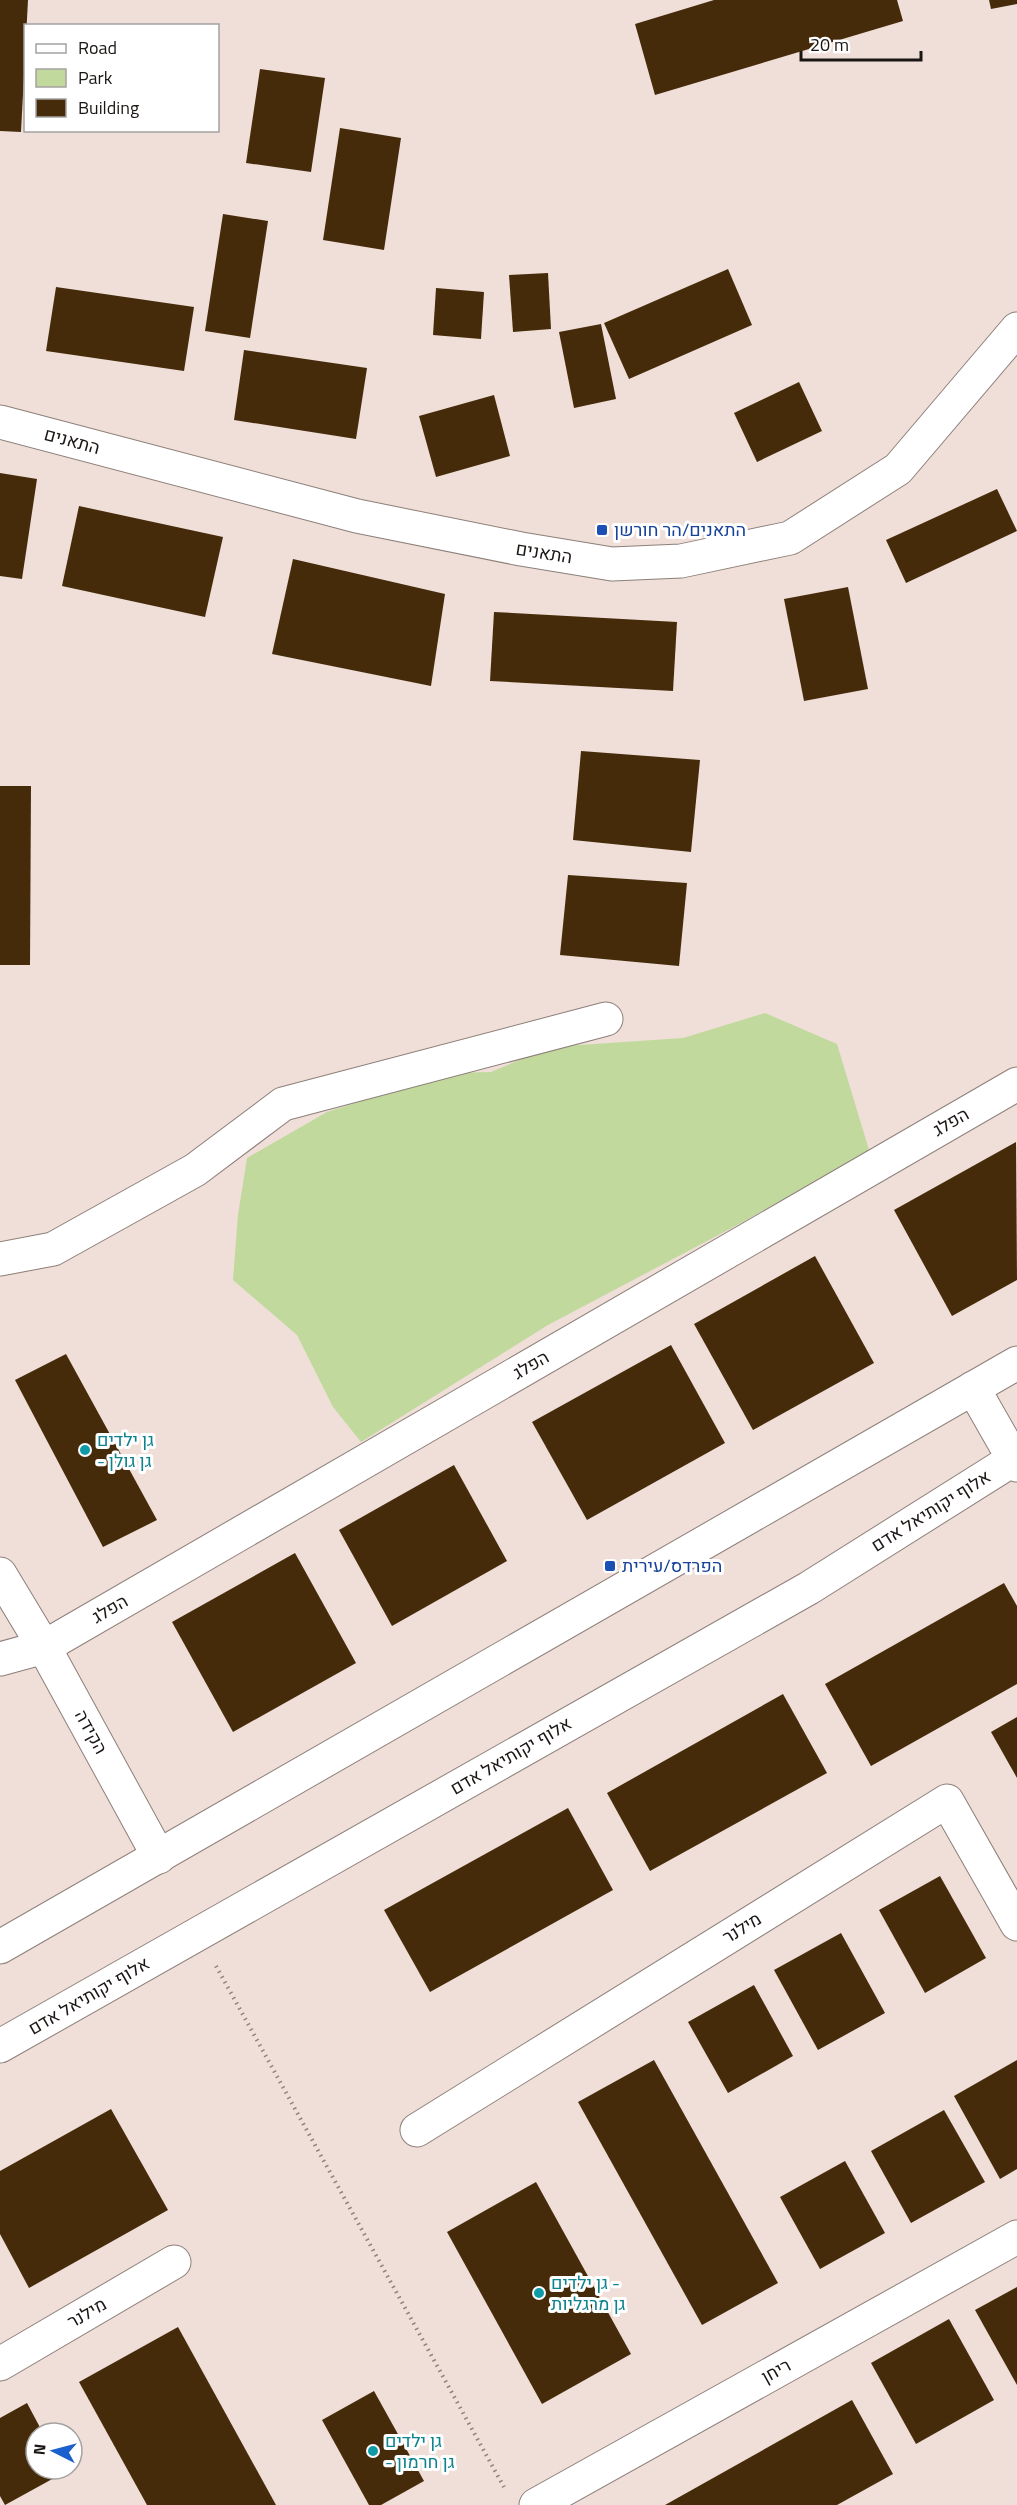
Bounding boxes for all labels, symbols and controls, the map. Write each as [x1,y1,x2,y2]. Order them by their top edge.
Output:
legend [24,24,219,132]
scale bar [801,24,921,62]
text: 20 m [810,31,849,58]
text: Road [78,34,117,61]
text: Park [78,64,113,91]
text: Building [78,94,139,121]
street label: התאנים [41,420,103,461]
place label: התאנים/הר חורשן [614,516,746,543]
marker: התאנים/הר חורשן [595,523,609,537]
street label: התאנים [514,535,574,570]
street label: הפלג [928,1100,974,1143]
street label: הפלג [508,1343,554,1386]
place label: גן ילדים - גן גולן [97,1426,154,1474]
marker: גן ילדים - גן גולן [78,1443,92,1457]
street label: אלוף יקותיאל אדם [866,1463,996,1558]
place label: הפרדס/עירית [622,1552,722,1579]
marker: הפרדס/עירית [603,1559,617,1573]
street label: הפלג [87,1587,133,1630]
street label: הקידה [68,1705,115,1759]
street label: אלוף יקותיאל אדם [445,1710,577,1801]
street label: מילנר [717,1905,766,1950]
street label: אלוף יקותיאל אדם [23,1950,155,2041]
place label: גן ילדים - גן מרגליות [551,2269,626,2317]
marker: גן ילדים - גן מרגליות [532,2286,546,2300]
street label: מילנר [62,2291,111,2335]
street label: ריחן [756,2351,796,2390]
north arrow [24,2421,84,2481]
place label: גן ילדים - גן חרמון [385,2427,455,2475]
text: N [27,2443,52,2456]
marker: גן ילדים - גן חרמון [366,2444,380,2458]

